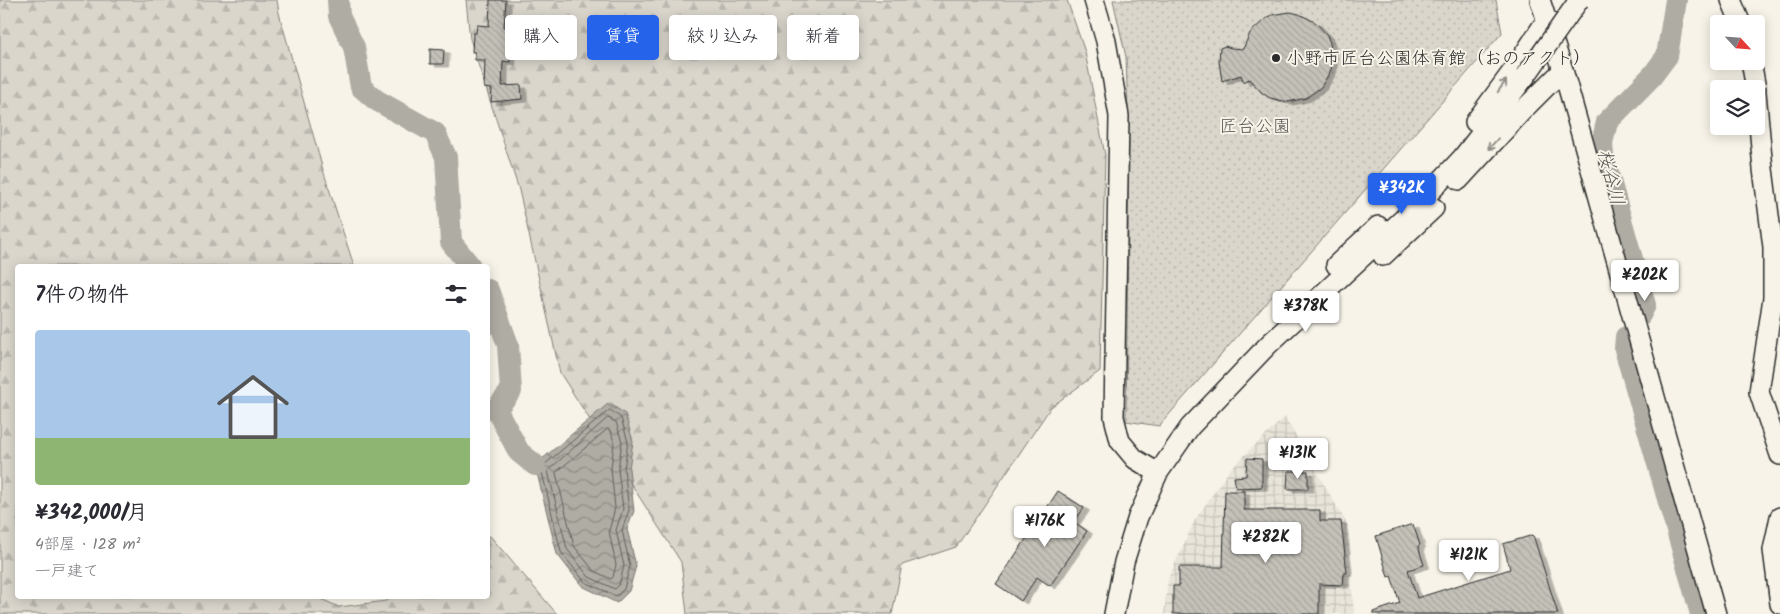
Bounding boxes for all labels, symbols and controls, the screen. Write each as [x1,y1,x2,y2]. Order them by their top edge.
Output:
chip: 購入 [505,15,577,60]
chip: 賃貸 [587,15,659,60]
chip: 絞り込み [669,15,777,60]
chip: 新着 [787,15,859,60]
north arrow [1710,15,1765,70]
map controls [1710,15,1765,135]
place label: 小野市匠台公園体育館（おのアクト） [1286,45,1591,74]
marker: 小野市匠台公園体育館（おのアクト） [1270,52,1282,64]
one-way arrow [1497,79,1507,93]
button: layers [1710,80,1765,135]
park label: 匠台公園 [1219,113,1291,142]
one-way arrow [1487,137,1499,150]
water label: 桜谷川 [1589,146,1632,209]
pin: ¥342K [1367,172,1437,215]
text: ¥342K [1379,176,1425,201]
pin: ¥202K [1610,260,1680,302]
text: ¥202K [1622,263,1668,288]
text: 7件の物件 [35,279,129,312]
icon: filters [442,280,470,308]
pin: ¥378K [1271,290,1341,333]
text: ¥378K [1283,294,1329,319]
icon: home [208,362,298,452]
pin: ¥131K [1263,438,1333,480]
text: ¥131K [1279,441,1317,466]
text: ¥342,000/月 [35,497,148,530]
pin: ¥176K [1010,506,1080,548]
text: ¥176K [1025,509,1065,534]
pin: ¥282K [1231,522,1301,564]
text: ¥282K [1242,525,1290,550]
text: 4部屋 · 128 m² [35,532,140,557]
pin: ¥121K [1434,540,1504,582]
text: ¥121K [1450,543,1488,568]
text: 一戸建て [35,559,99,584]

